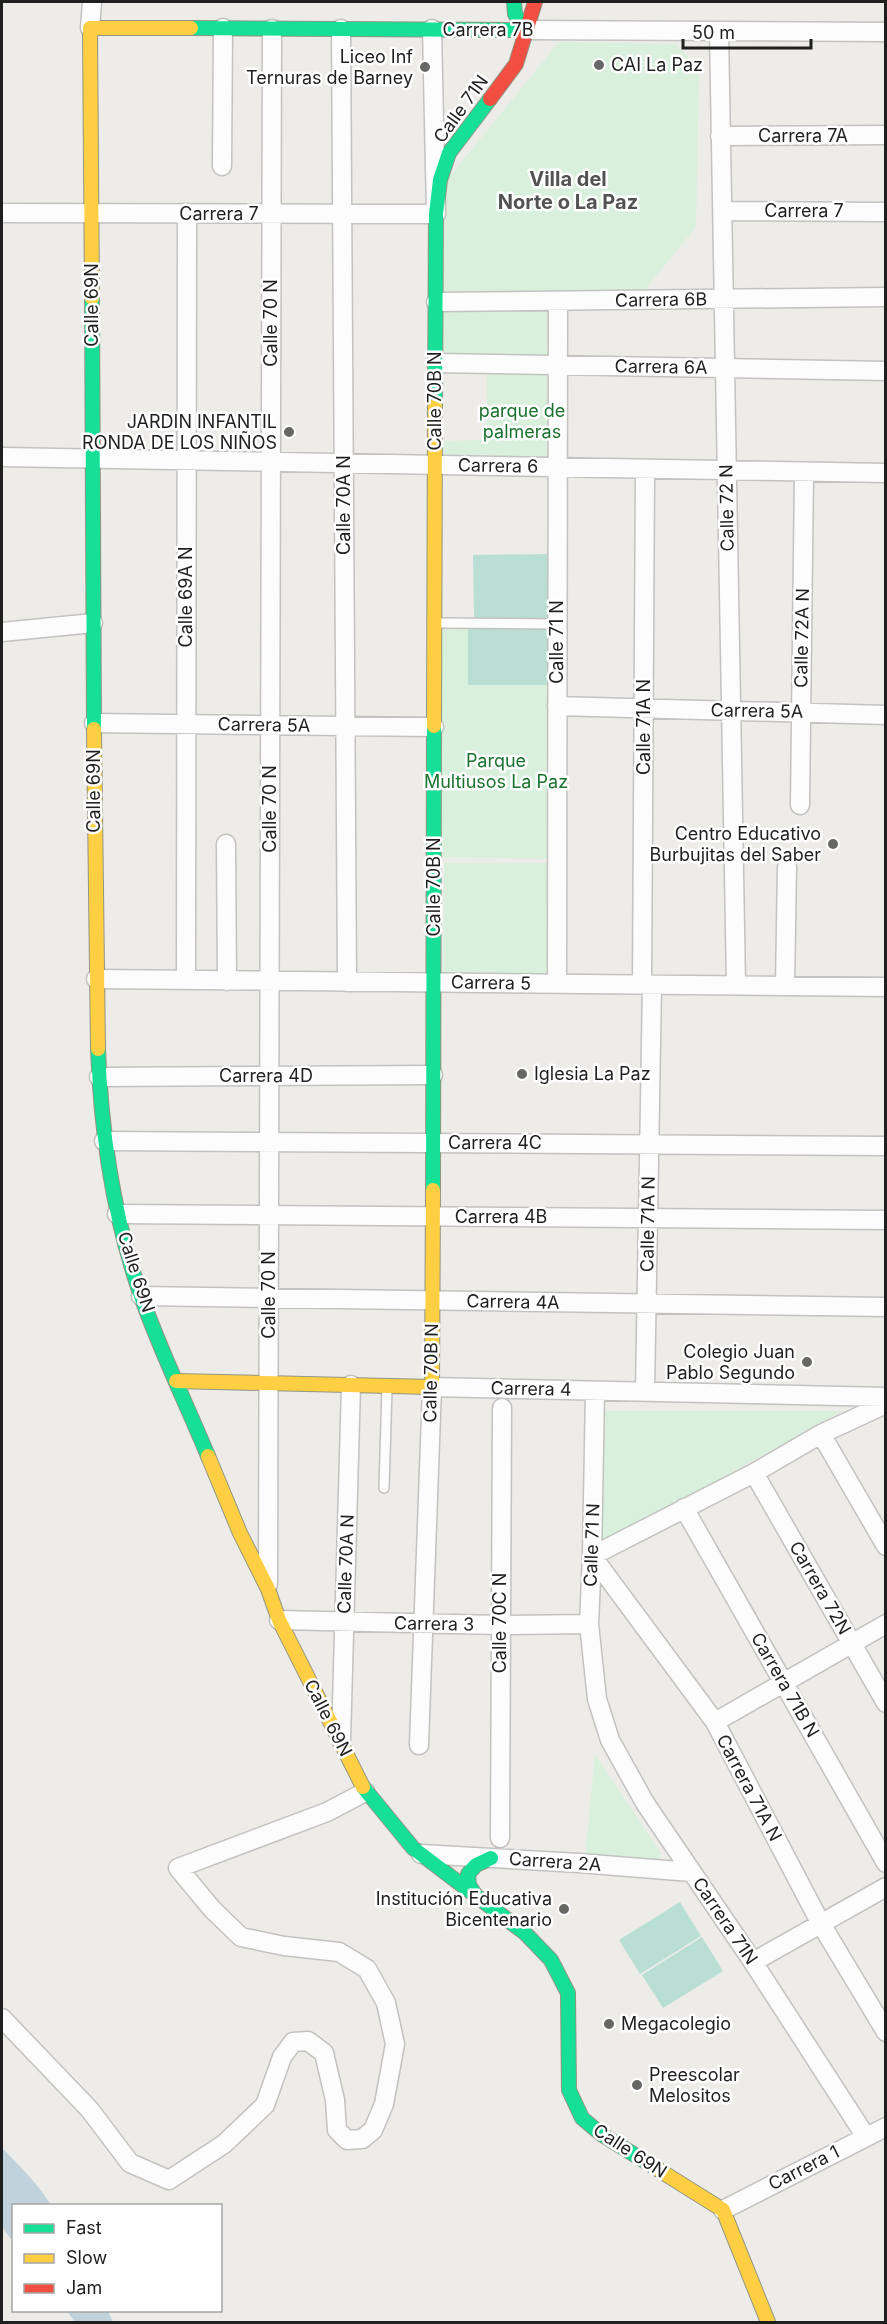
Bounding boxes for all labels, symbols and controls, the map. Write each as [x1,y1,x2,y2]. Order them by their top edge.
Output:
scale bar [683,12,810,50]
street label: Carrera 7B [442,19,534,40]
text: 50 m [692,22,735,43]
place label: Liceo Inf Ternuras de Barney [246,46,413,88]
place label: CAI La Paz [611,54,703,75]
marker: CAI La Paz [592,58,606,72]
marker: Liceo Inf Ternuras de Barney [418,60,432,74]
street label: Calle 71N [429,71,492,147]
street label: Carrera 7A [758,125,848,146]
district label: Villa del Norte o La Paz [498,167,638,214]
street label: Carrera 7 [764,200,844,221]
street label: Carrera 7 [179,203,259,224]
street label: Calle 69N [81,263,102,347]
street label: Calle 70 N [260,279,281,367]
street label: Carrera 6B [615,288,707,311]
street label: Calle 70B N [424,351,445,451]
street label: Carrera 6A [614,355,708,378]
park label: parque de palmeras [479,400,565,442]
place label: JARDIN INFANTIL RONDA DE LOS NIÑOS [82,411,277,453]
marker: JARDIN INFANTIL RONDA DE LOS NIÑOS [282,425,296,439]
street label: Carrera 6 [458,454,538,477]
street label: Calle 70A N [333,455,354,555]
street label: Calle 72 N [715,464,738,552]
street label: Calle 69A N [175,547,196,647]
street label: Calle 72A N [790,588,813,688]
street label: Calle 71 N [546,600,567,684]
street label: Calle 71A N [633,679,654,775]
street label: Carrera 5A [711,699,803,722]
street label: Carrera 5A [218,713,310,736]
street label: Calle 69N [83,749,104,833]
park label: Parque Multiusos La Paz [424,750,568,792]
street label: Calle 70 N [259,765,280,853]
place label: Centro Educativo Burbujitas del Saber [650,823,821,865]
street label: Calle 70B N [423,837,444,937]
marker: Centro Educativo Burbujitas del Saber [826,837,840,851]
street label: Carrera 5 [451,971,531,994]
place label: Iglesia La Paz [534,1063,651,1084]
street label: Carrera 4D [219,1065,313,1086]
marker: Iglesia La Paz [515,1067,529,1081]
street label: Carrera 4C [448,1132,542,1153]
street label: Calle 71A N [636,1176,659,1272]
street label: Carrera 4B [455,1206,547,1227]
street label: Calle 69N [114,1229,159,1315]
street label: Calle 70 N [258,1251,279,1339]
street label: Carrera 4A [466,1290,560,1313]
street label: Calle 70B N [419,1323,442,1423]
place label: Colegio Juan Pablo Segundo [666,1341,795,1383]
marker: Colegio Juan Pablo Segundo [800,1355,814,1369]
street label: Carrera 4 [490,1377,572,1400]
street label: Calle 71 N [580,1503,603,1587]
street label: Calle 70A N [333,1514,358,1614]
street label: Carrera 72N [785,1537,856,1638]
street label: Calle 70C N [489,1573,510,1673]
street label: Carrera 3 [394,1612,474,1635]
street label: Carrera 71B N [747,1629,824,1741]
street label: Calle 69N [300,1676,357,1760]
street label: Carrera 71A N [713,1731,786,1845]
street label: Carrera 2A [508,1848,602,1875]
street label: Carrera 71N [689,1873,762,1968]
place label: Institución Educativa Bicentenario [376,1888,552,1930]
marker: Institución Educativa Bicentenario [557,1902,571,1916]
place label: Megacolegio [621,2013,731,2034]
marker: Megacolegio [602,2017,616,2031]
place label: Preescolar Melositos [649,2064,740,2106]
marker: Preescolar Melositos [630,2078,644,2092]
street label: Calle 69N [590,2119,671,2182]
street label: Carrera 1 [765,2141,843,2194]
legend [12,2204,222,2312]
text: Fast [66,2217,102,2238]
text: Slow [66,2247,107,2268]
text: Jam [66,2277,102,2298]

